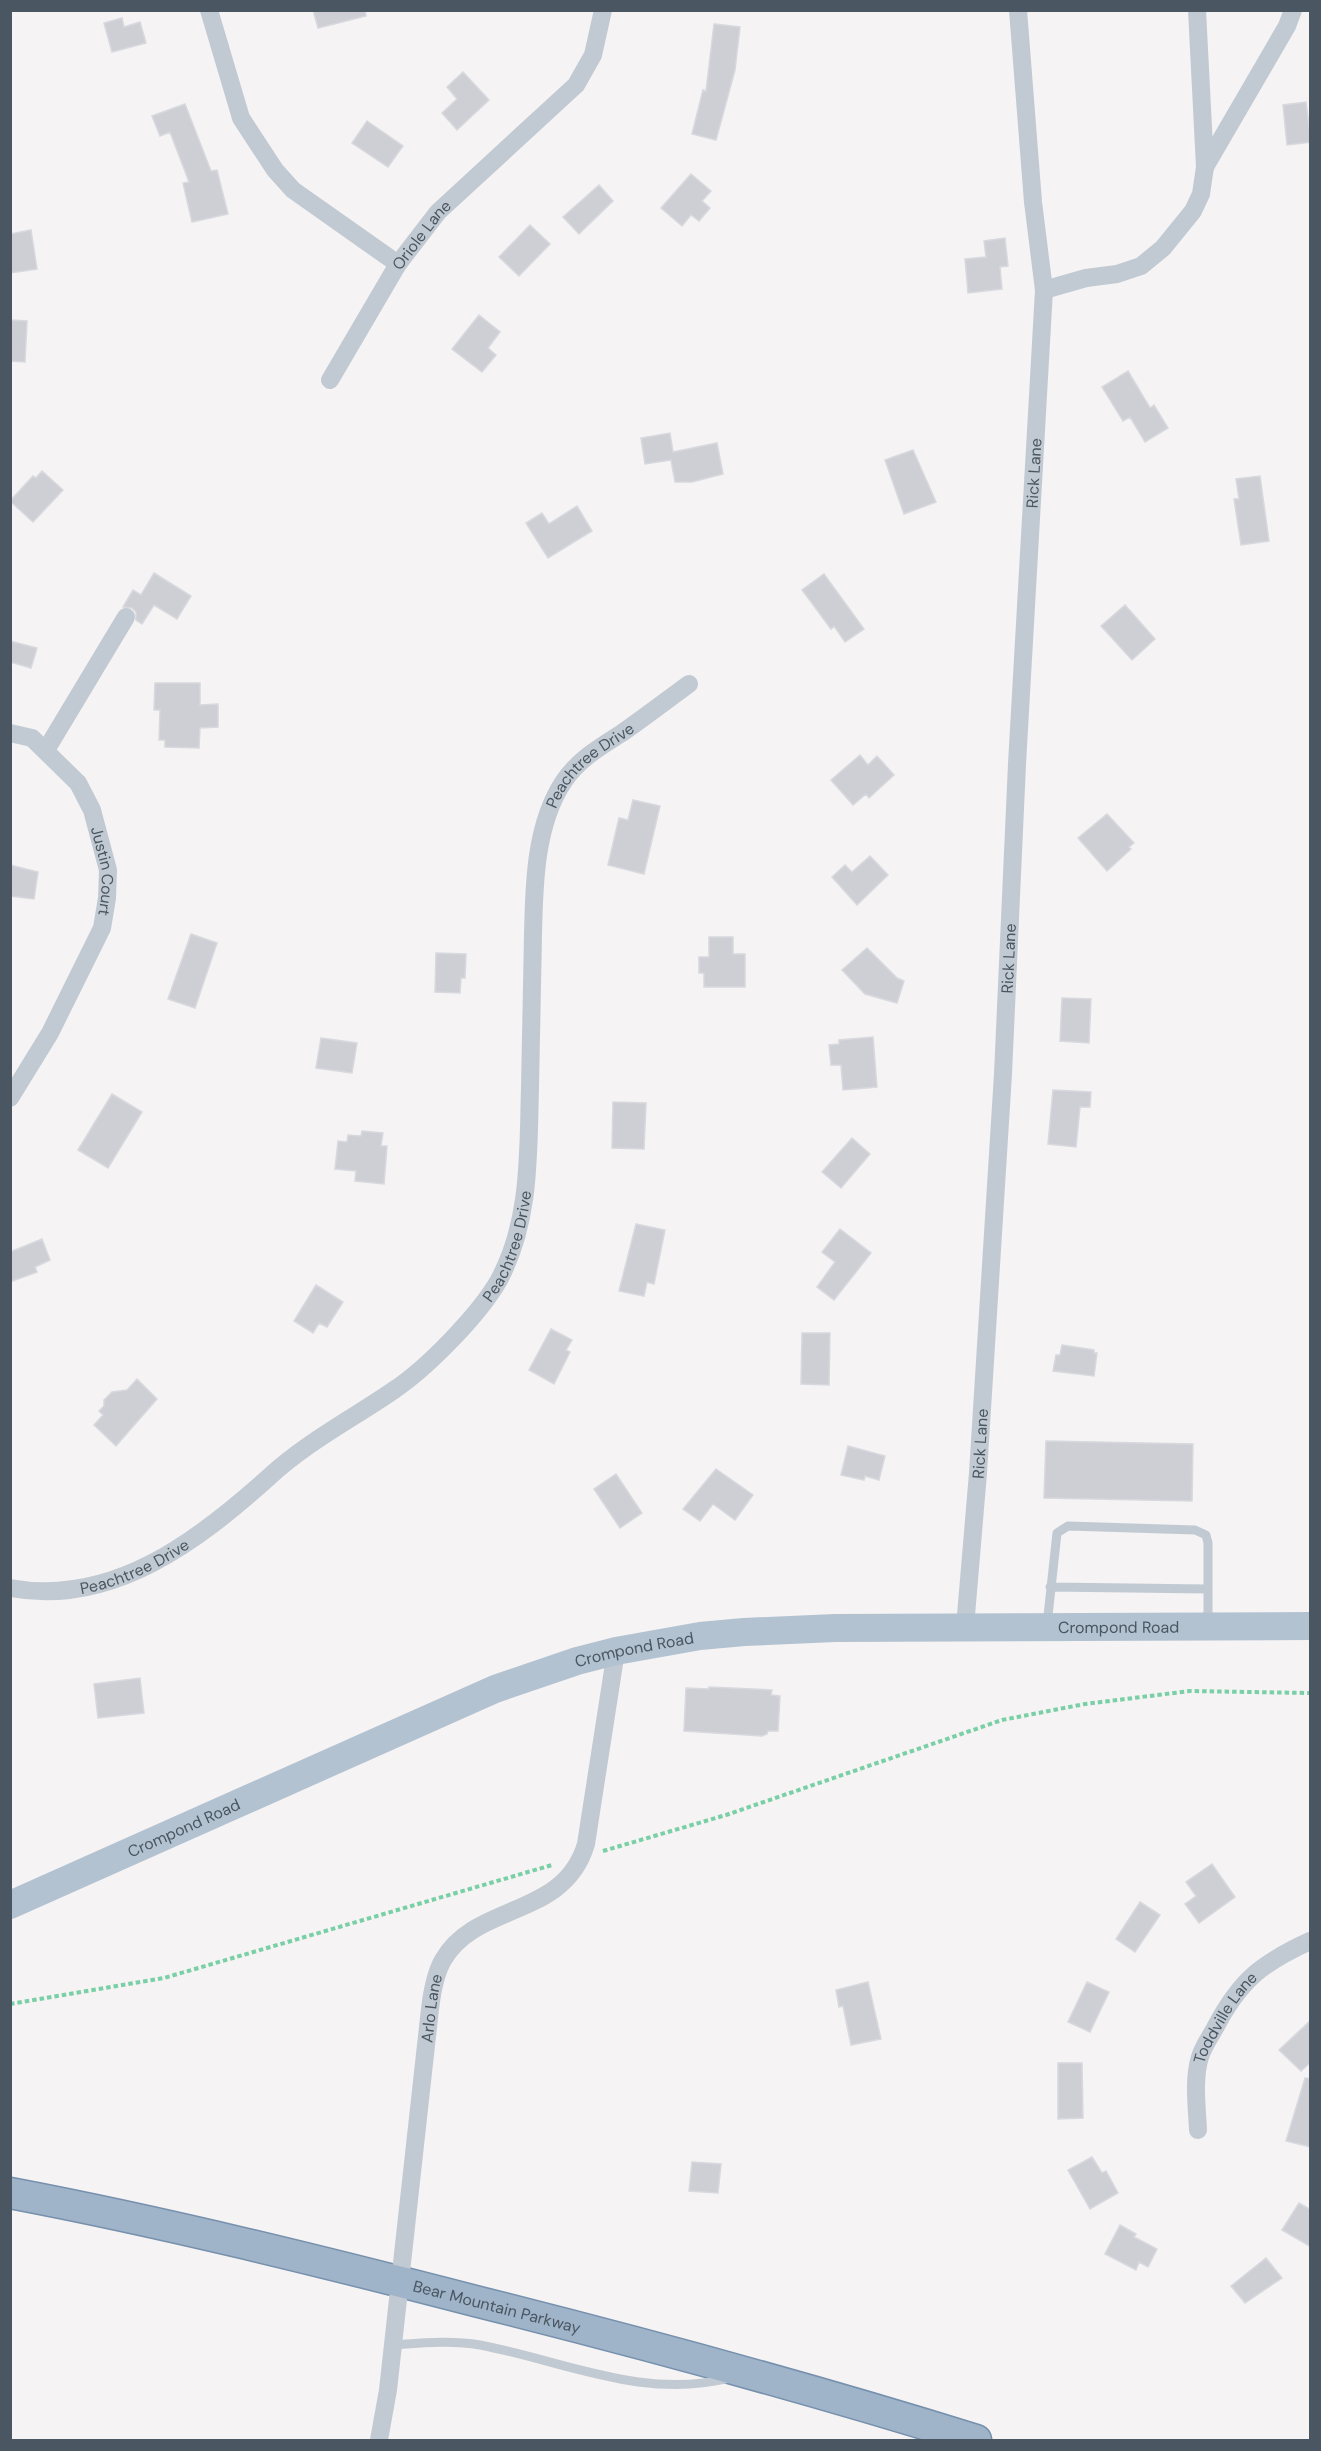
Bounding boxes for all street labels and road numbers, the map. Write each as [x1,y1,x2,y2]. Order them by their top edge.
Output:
street label: Oriole Lane [387,195,455,274]
street label: Rick Lane [1021,437,1046,509]
street label: Peachtree Drive [541,717,638,811]
street label: Justin Court [86,824,119,917]
street label: Rick Lane [996,923,1020,994]
street label: Peachtree Drive [477,1189,536,1306]
street label: Rick Lane [967,1408,993,1480]
street label: Peachtree Drive [78,1534,193,1599]
street label: Crompond Road [1058,1616,1179,1638]
street label: Crompond Road [572,1627,695,1672]
street label: Crompond Road [124,1793,243,1862]
street label: Toddville Lane [1188,1967,1261,2066]
street label: Arlo Lane [416,1971,447,2044]
street label: Bear Mountain Parkway [411,2275,583,2338]

